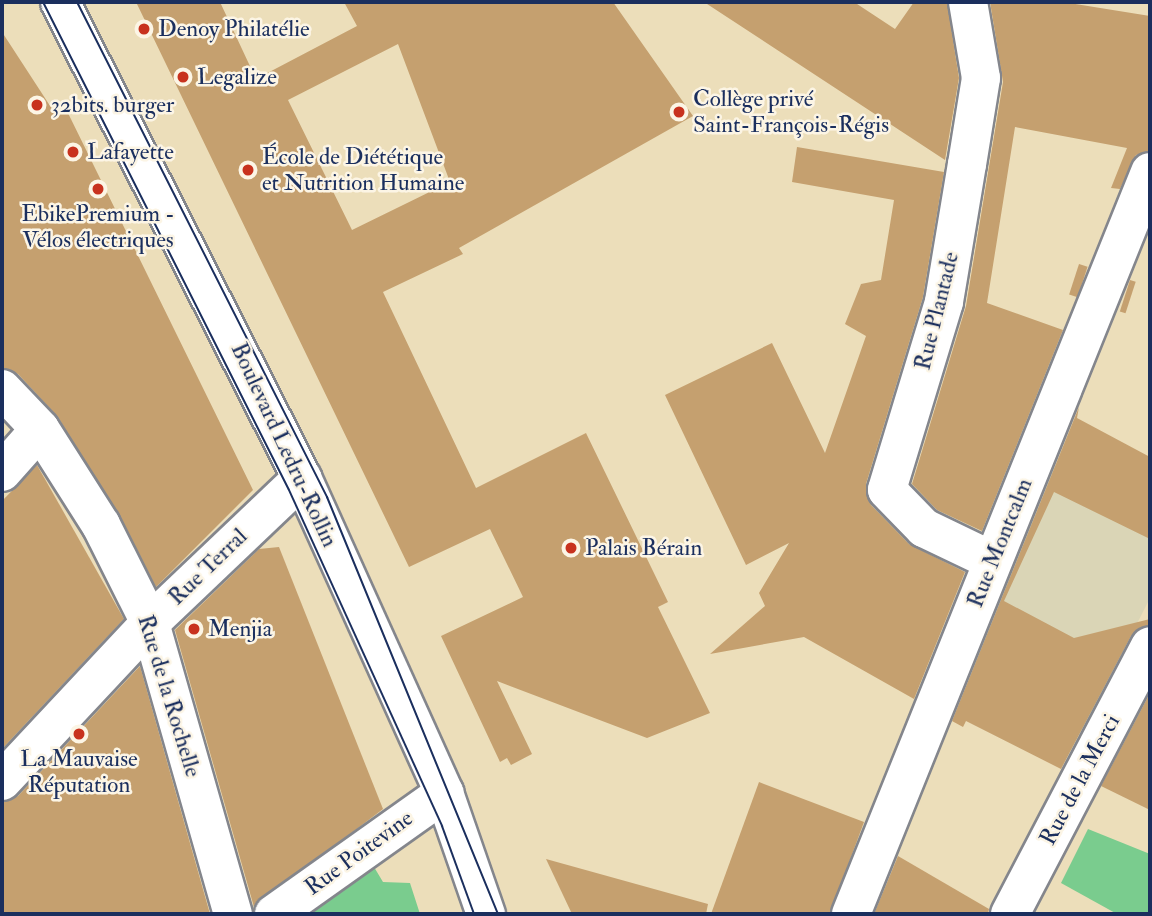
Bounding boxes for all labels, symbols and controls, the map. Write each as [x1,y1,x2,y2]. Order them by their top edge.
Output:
place label: Denoy Philatélie [158,15,310,43]
marker: Denoy Philatélie [136,21,152,37]
place label: Legalize [197,63,277,91]
marker: Legalize [175,69,191,85]
place label: Collège privé Saint-François-Régis [693,85,889,139]
place label: 32bits. burger [51,91,174,119]
marker: 32bits. burger [29,97,45,113]
marker: Collège privé Saint-François-Régis [671,104,687,120]
place label: Lafayette [87,138,174,166]
place label: École de Diététique et Nutrition Humaine [262,143,464,197]
marker: Lafayette [65,144,81,160]
marker: École de Diététique et Nutrition Humaine [240,162,256,178]
marker: EbikePremium - Vélos électriques [90,181,106,197]
place label: EbikePremium - Vélos électriques [21,200,175,254]
street label: Rue Plantade [909,249,965,373]
street label: Boulevard Ledru-Rollin [225,339,343,551]
street label: Rue Montcalm [962,474,1038,612]
street label: Rue Terral [163,523,253,611]
place label: Palais Bérain [585,534,702,562]
marker: Palais Bérain [563,540,579,556]
street label: Rue de la Rochelle [131,612,207,780]
place label: Menjia [208,615,272,643]
marker: Menjia [186,621,202,637]
street label: Rue de la Merci [1034,710,1126,850]
marker: La Mauvaise Réputation [71,726,87,742]
place label: La Mauvaise Réputation [20,745,138,799]
street label: Rue Poitevine [300,805,418,901]

